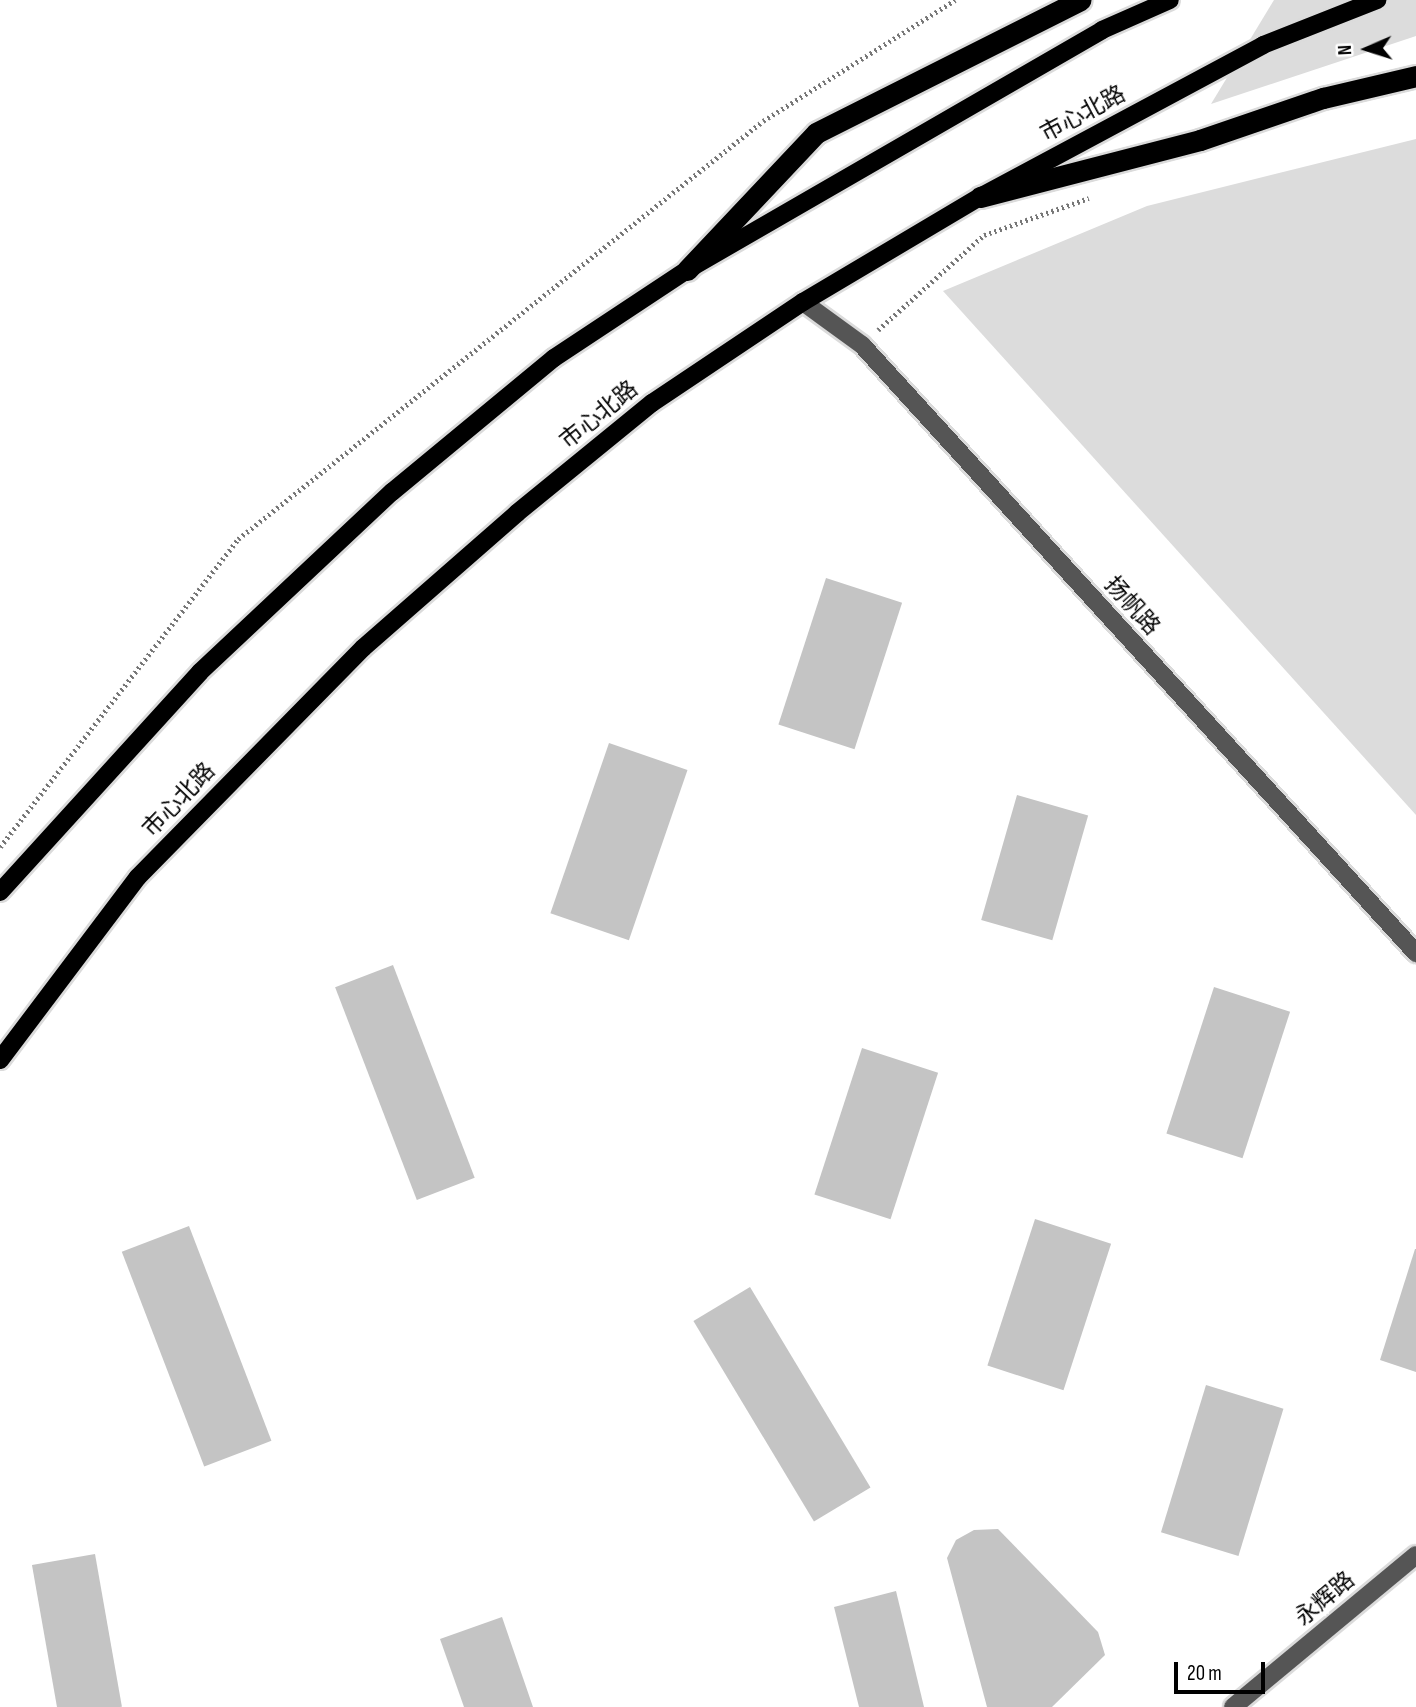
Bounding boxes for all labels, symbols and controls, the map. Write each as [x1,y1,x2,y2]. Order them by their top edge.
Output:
north arrow [1332,14,1402,84]
text: N [1334,44,1357,56]
street label: 市心北路 [1036,80,1130,148]
street label: 市心北路 [555,375,643,455]
street label: 扬帆路 [1099,571,1165,641]
street label: 市心北路 [137,757,221,843]
street label: 永辉路 [1290,1566,1360,1632]
scale bar [1178,1648,1269,1692]
text: 20 m [1187,1661,1222,1686]

